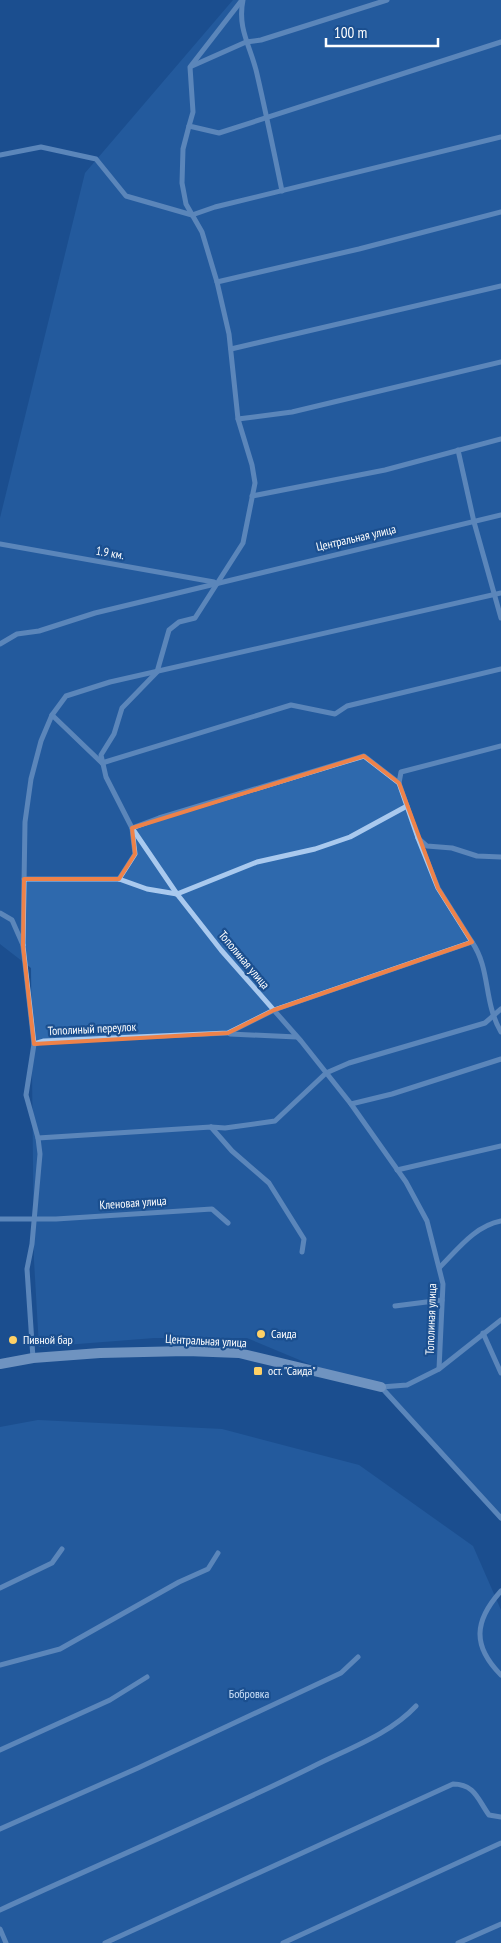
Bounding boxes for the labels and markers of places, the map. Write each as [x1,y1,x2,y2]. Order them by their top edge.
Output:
place label: Саида [271,1326,297,1341]
marker: Саида [255,1328,267,1340]
place label: Пивной бар [23,1332,73,1347]
marker: Пивной бар [7,1334,19,1346]
place label: ост. "Саида" [268,1363,316,1378]
marker: ост. "Саида" [252,1365,264,1377]

